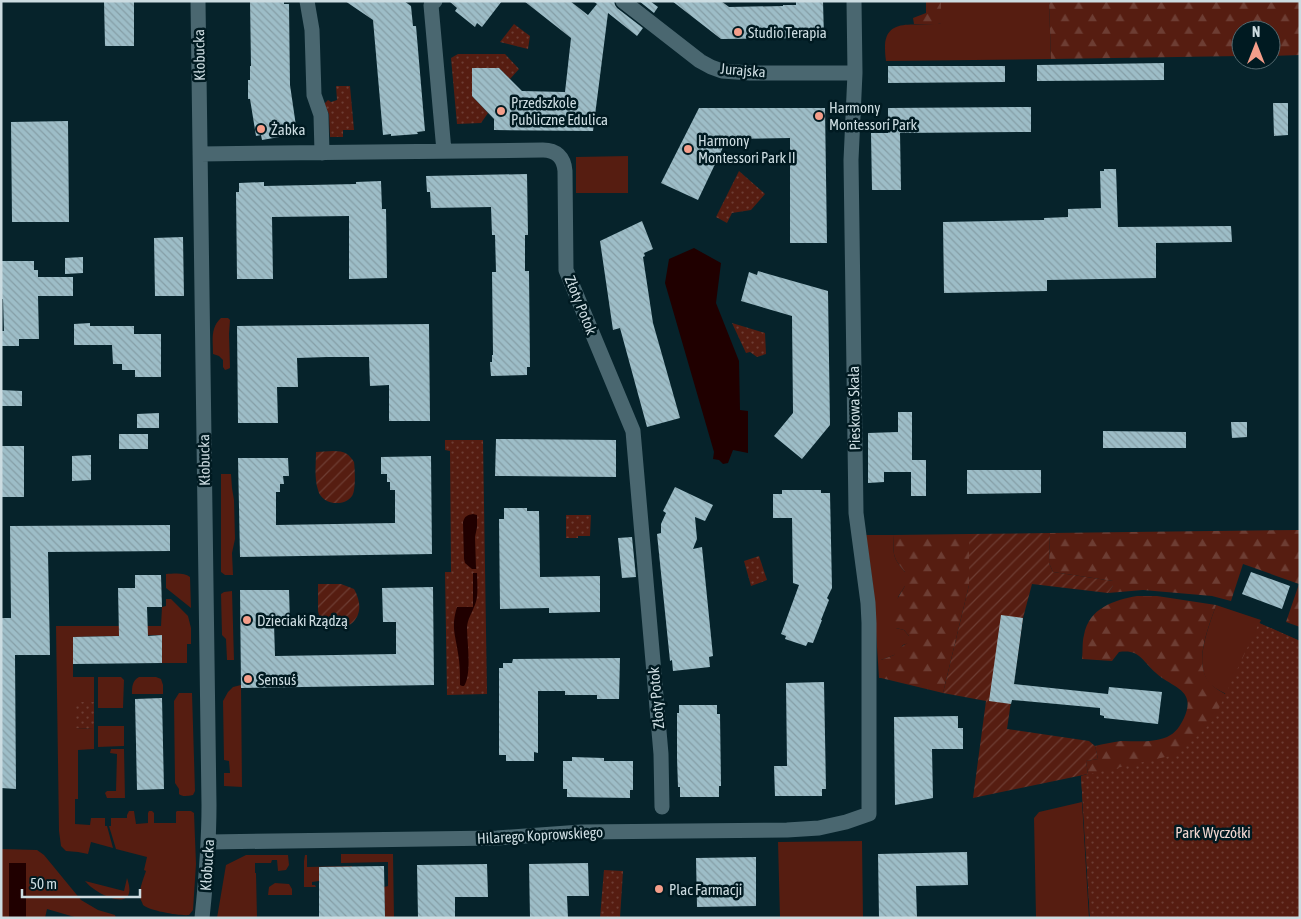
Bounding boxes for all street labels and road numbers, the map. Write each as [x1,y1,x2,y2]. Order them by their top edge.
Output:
street label: Kłobucka [190,29,208,81]
street label: Jurajska [720,60,766,80]
street label: Złoty Potok [561,273,601,337]
street label: Pieskowa Skała [845,366,863,450]
street label: Kłobucka [195,434,213,486]
street label: Złoty Potok [645,666,667,730]
street label: Hilarego Koprowskiego [477,823,603,847]
street label: Kłobucka [197,839,217,891]

